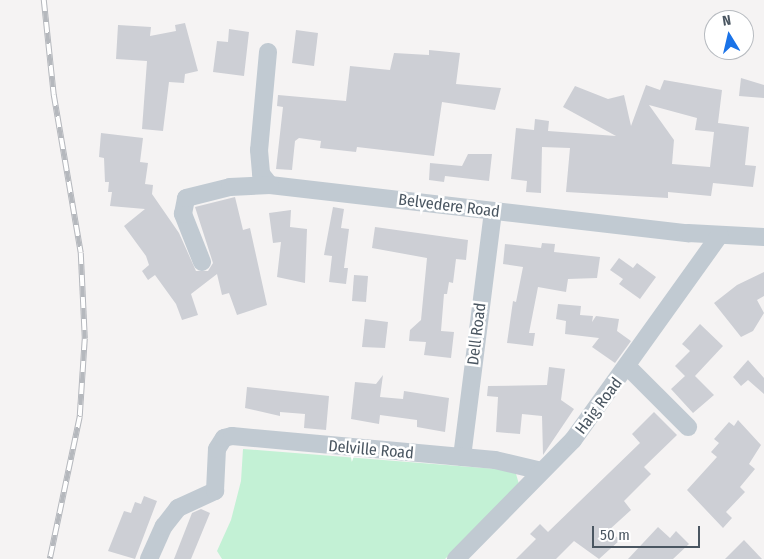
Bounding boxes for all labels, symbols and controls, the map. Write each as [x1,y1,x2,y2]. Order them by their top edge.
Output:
north arrow [704,10,754,60]
text: N [721,12,732,30]
street label: Belvedere Road [397,190,501,222]
street label: Dell Road [464,302,490,366]
street label: Haig Road [571,374,627,438]
street label: Delville Road [328,437,414,463]
scale bar [594,516,702,548]
text: 50 m [600,526,630,544]

